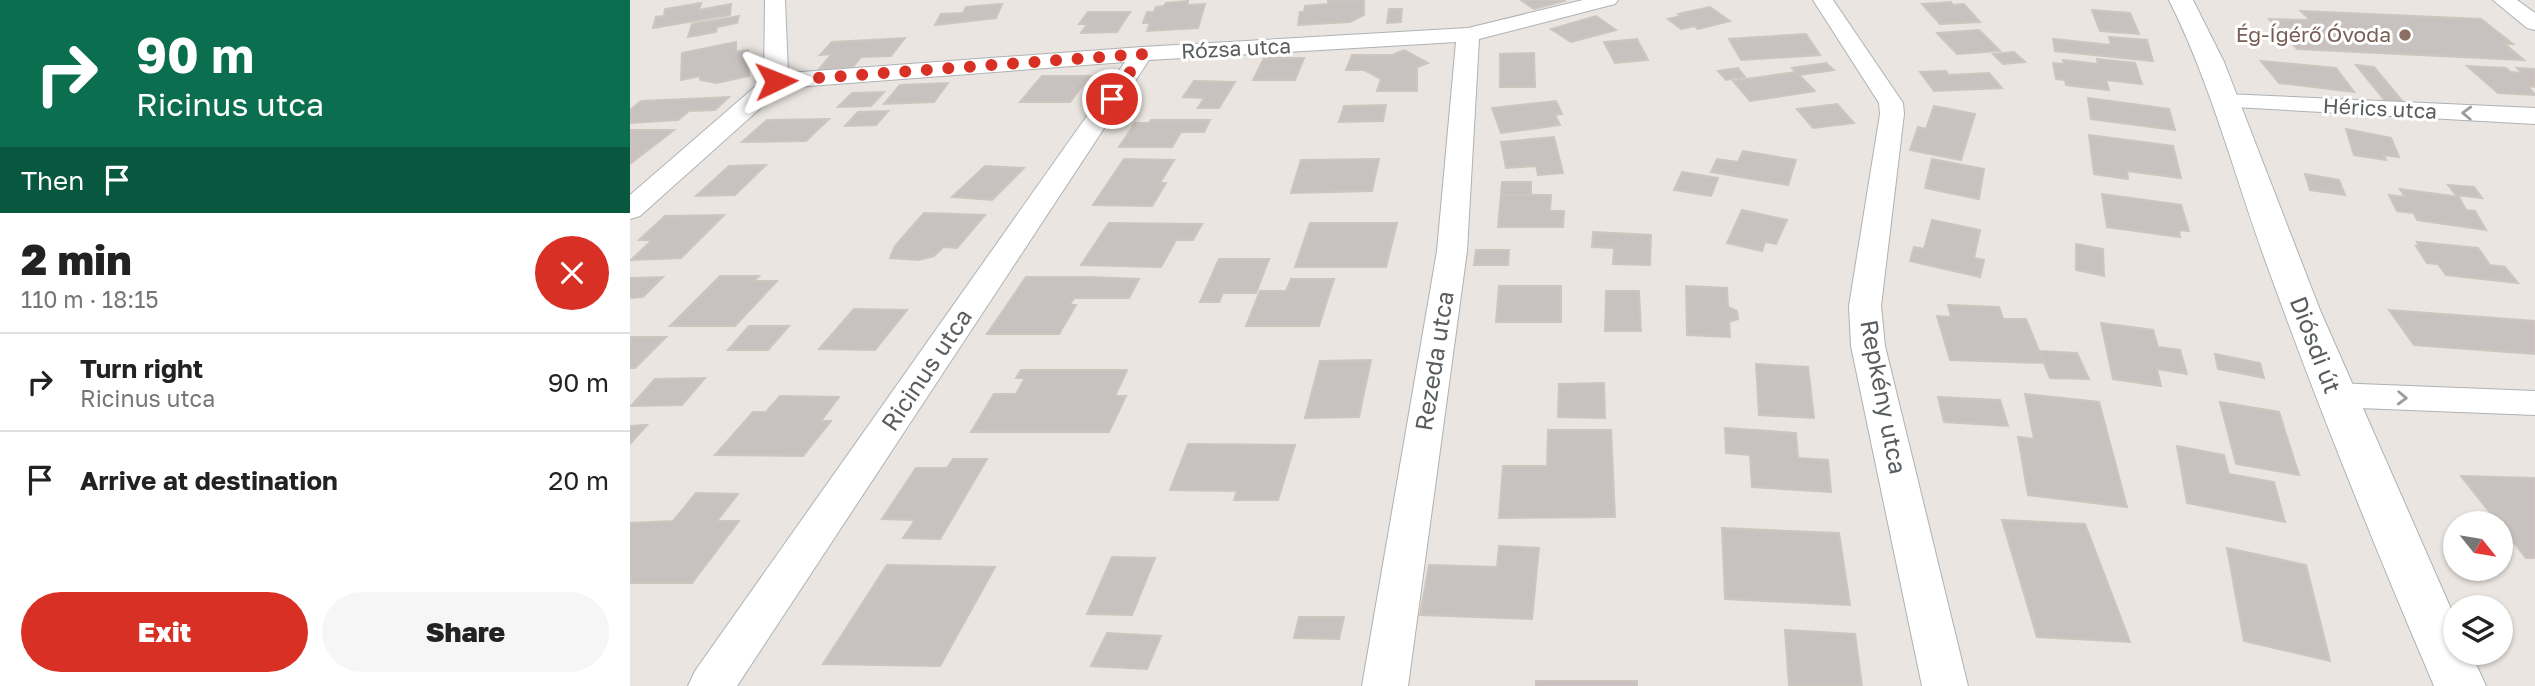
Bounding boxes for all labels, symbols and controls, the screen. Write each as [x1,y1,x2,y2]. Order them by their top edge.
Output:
place label: Ég-Ígérő Óvoda [2236,21,2391,47]
text: 90 m [136,25,254,84]
marker: Ég-Ígérő Óvoda [2397,27,2413,43]
icon: right [21,28,112,119]
street label: Rózsa utca [1180,32,1292,64]
position arrow [739,44,813,118]
pin [1082,69,1142,129]
icon: arrive [1093,80,1131,118]
text: Ricinus utca [136,85,324,123]
street label: Hérics utca [2322,92,2438,124]
one-way arrow [2461,106,2472,121]
icon: arrive [98,161,136,199]
text: Then [21,165,84,196]
text: 2 min [21,234,132,284]
button: close [535,236,609,310]
text: 110 m · 18:15 [21,285,159,313]
street label: Rezeda utca [1408,289,1459,433]
street label: Diósdi út [2285,292,2348,397]
street label: Ricinus utca [874,303,977,436]
street label: Repkény utca [1855,317,1914,476]
text: Turn right [80,353,203,384]
icon: right [21,363,59,401]
text: 90 m [548,367,609,398]
text: Ricinus utca [80,384,215,412]
one-way arrow [2397,390,2408,405]
icon: arrive [21,461,59,499]
text: Arrive at destination [80,465,338,496]
text: 20 m [548,465,609,496]
north arrow [2443,511,2513,581]
map controls [2443,511,2513,665]
button: Exit [21,592,308,672]
button: Share [322,592,609,672]
button: layers [2443,595,2513,665]

